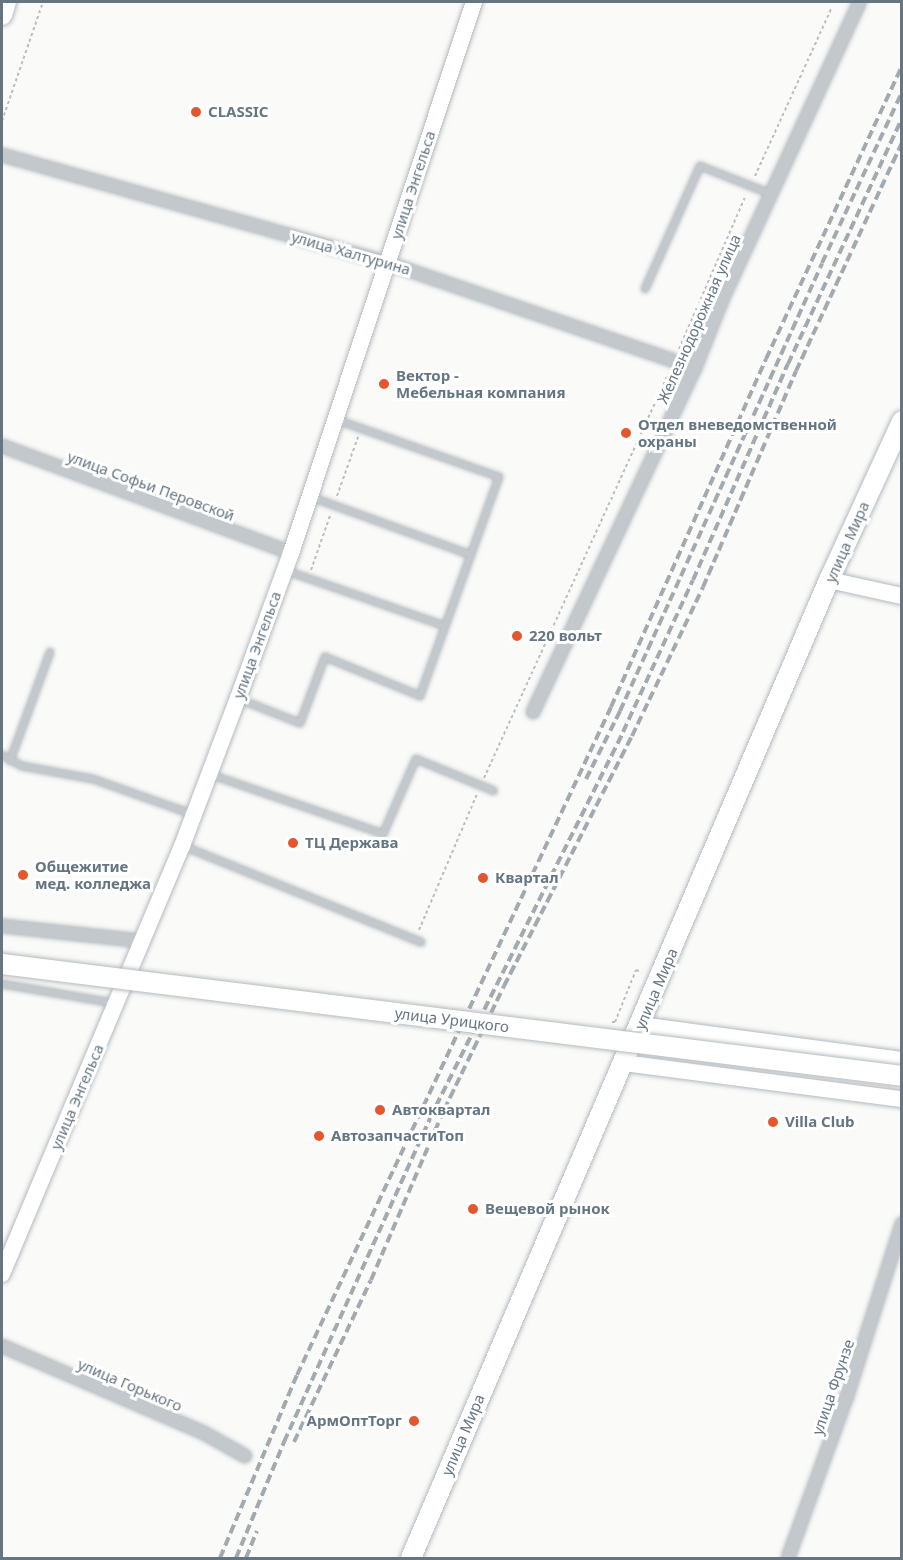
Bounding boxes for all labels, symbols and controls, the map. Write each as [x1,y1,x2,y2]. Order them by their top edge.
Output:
place label: CLASSIC [208,103,268,121]
marker: CLASSIC [189,105,203,119]
street label: улица Энгельса [387,129,439,241]
street label: улица Халтурина [289,227,413,279]
street label: Железнодорожная улица [653,231,745,407]
place label: Вектор - Мебельная компания [396,366,566,401]
marker: Вектор - Мебельная компания [377,377,391,391]
place label: Отдел вневедомственной охраны [638,415,837,450]
marker: Отдел вневедомственной охраны [619,426,633,440]
street label: улица Софьи Перовской [65,447,237,525]
street label: улица Мира [821,499,873,585]
street label: улица Энгельса [229,589,285,701]
place label: 220 вольт [529,627,602,645]
marker: 220 вольт [510,629,524,643]
place label: ТЦ Держава [305,834,398,852]
marker: ТЦ Держава [286,836,300,850]
place label: Общежитие мед. колледжа [35,857,151,892]
marker: Общежитие мед. колледжа [16,868,30,882]
place label: Квартал [495,869,559,887]
marker: Квартал [476,871,490,885]
street label: улица Мира [631,946,681,1032]
street label: улица Урицкого [394,1004,510,1036]
street label: улица Энгельса [47,1042,107,1152]
place label: Автоквартал [392,1101,490,1119]
marker: Автоквартал [373,1103,387,1117]
place label: Villa Club [785,1113,854,1131]
marker: Villa Club [766,1115,780,1129]
place label: АвтозапчастиТоп [331,1127,464,1145]
marker: АвтозапчастиТоп [312,1129,326,1143]
place label: Вещевой рынок [485,1200,610,1218]
marker: Вещевой рынок [466,1202,480,1216]
street label: улица Фрунзе [808,1337,858,1437]
street label: улица Горького [75,1355,185,1415]
street label: улица Мира [438,1392,488,1478]
place label: АрмОптТорг [307,1412,402,1430]
marker: АрмОптТорг [407,1414,421,1428]

